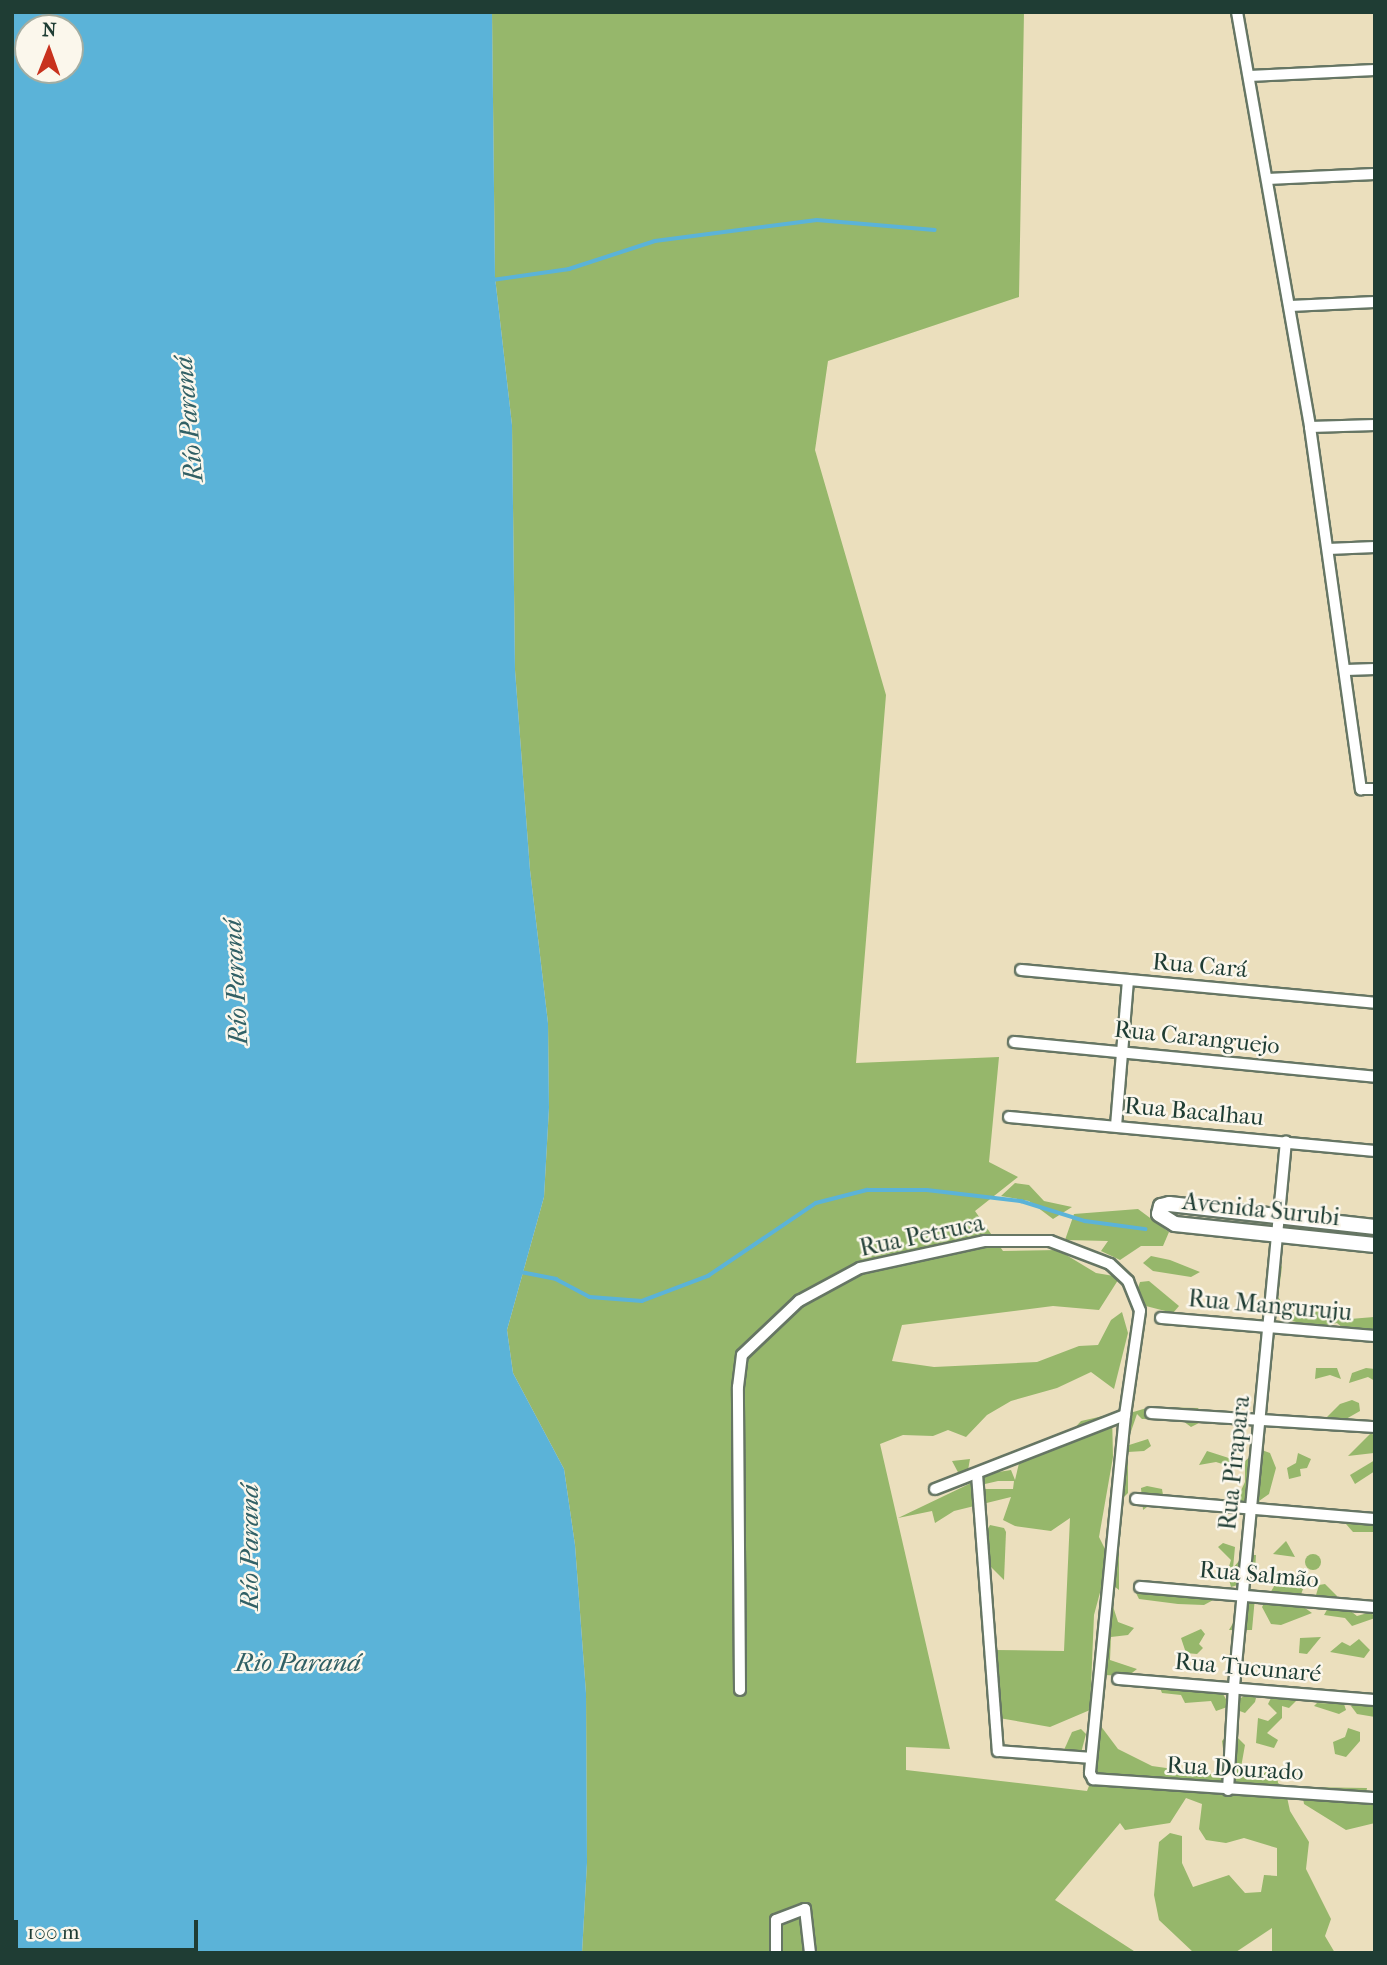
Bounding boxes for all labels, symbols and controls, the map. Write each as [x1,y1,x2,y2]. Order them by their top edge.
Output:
north arrow [14,14,84,84]
text: N [42,19,57,41]
water label: Río Paraná [168,355,210,483]
water label: Río Paraná [217,918,255,1046]
street label: Rua Cará [1151,947,1249,985]
street label: Rua Caranguejo [1113,1015,1281,1061]
street label: Rua Bacalhau [1123,1092,1265,1132]
street label: Avenida Surubi [1181,1187,1341,1233]
street label: Rua Petruca [857,1209,987,1263]
street label: Rua Manguruju [1187,1284,1353,1328]
street label: Rua Pirapara [1214,1394,1256,1532]
water label: Río Paraná [234,1484,266,1610]
street label: Rua Salmão [1198,1555,1320,1595]
water label: Rio Paraná [235,1647,361,1679]
street label: Rua Tucunaré [1173,1647,1323,1689]
street label: Rua Dourado [1166,1751,1304,1787]
scale bar [18,1906,201,1950]
text: 100 m [27,1920,80,1944]

